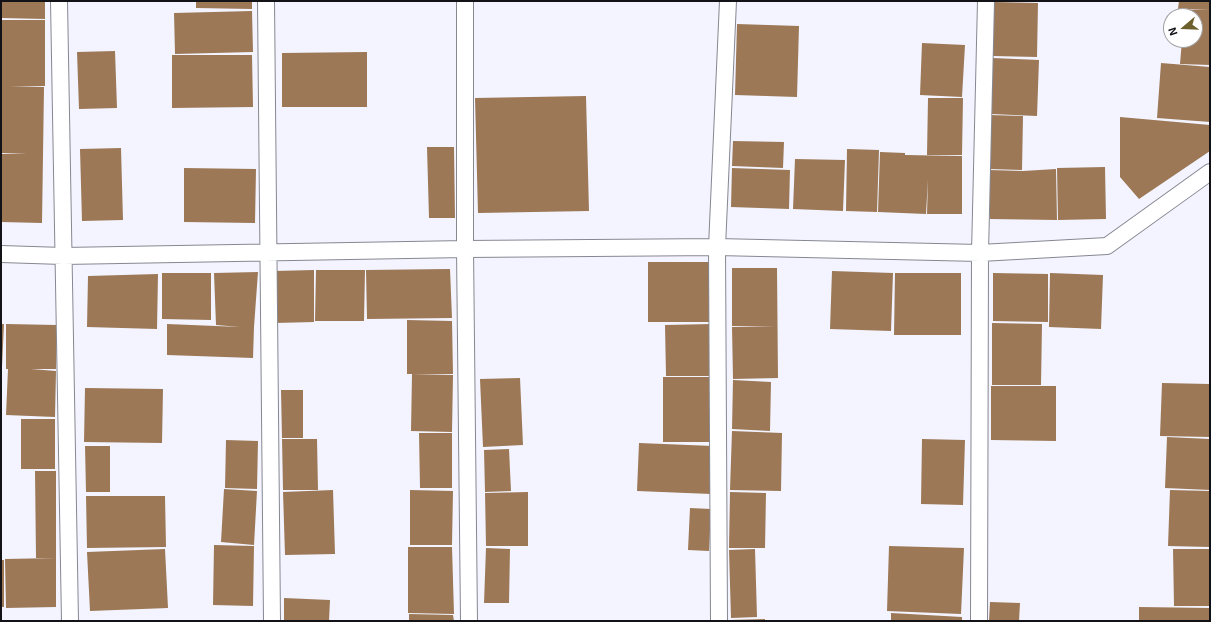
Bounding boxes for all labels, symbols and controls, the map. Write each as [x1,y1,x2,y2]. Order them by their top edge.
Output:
north arrow [1163,8,1203,48]
text: N [1165,26,1180,38]

